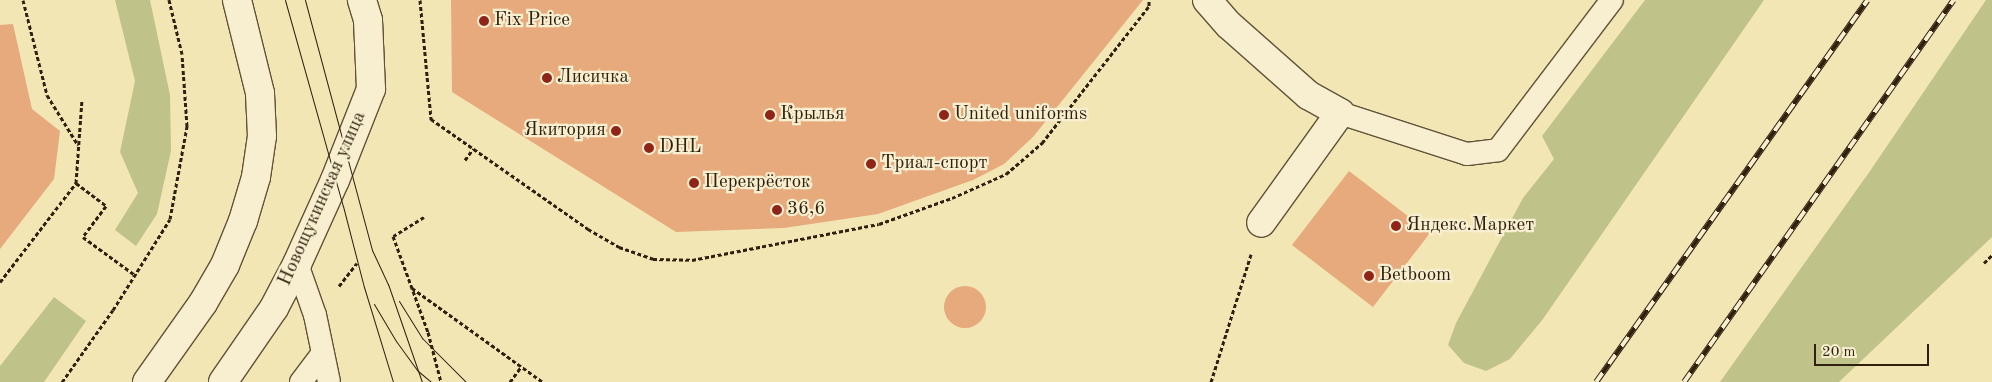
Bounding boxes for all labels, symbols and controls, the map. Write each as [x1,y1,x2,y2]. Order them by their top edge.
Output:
place label: Fix Price [494,10,570,32]
marker: Fix Price [478,15,490,27]
place label: Лисичка [557,67,629,89]
marker: Лисичка [541,72,553,84]
place label: Крылья [780,104,845,126]
place label: United uniforms [954,104,1087,126]
street label: Новощукинская улица [274,108,372,290]
marker: Крылья [764,109,776,121]
marker: United uniforms [938,109,950,121]
place label: Якитория [524,120,606,142]
marker: Якитория [610,125,622,137]
place label: DHL [659,137,702,159]
marker: DHL [643,142,655,154]
place label: Триал-спорт [881,153,988,175]
marker: Триал-спорт [865,158,877,170]
place label: Перекрёсток [704,172,811,194]
marker: Перекрёсток [688,177,700,189]
place label: 36,6 [787,199,825,221]
marker: 36,6 [771,204,783,216]
place label: Яндекс.Маркет [1406,215,1534,237]
marker: Яндекс.Маркет [1390,220,1402,232]
place label: Betboom [1379,265,1451,287]
marker: Betboom [1363,270,1375,282]
scale bar [1817,334,1932,366]
text: 20 m [1822,345,1856,360]

